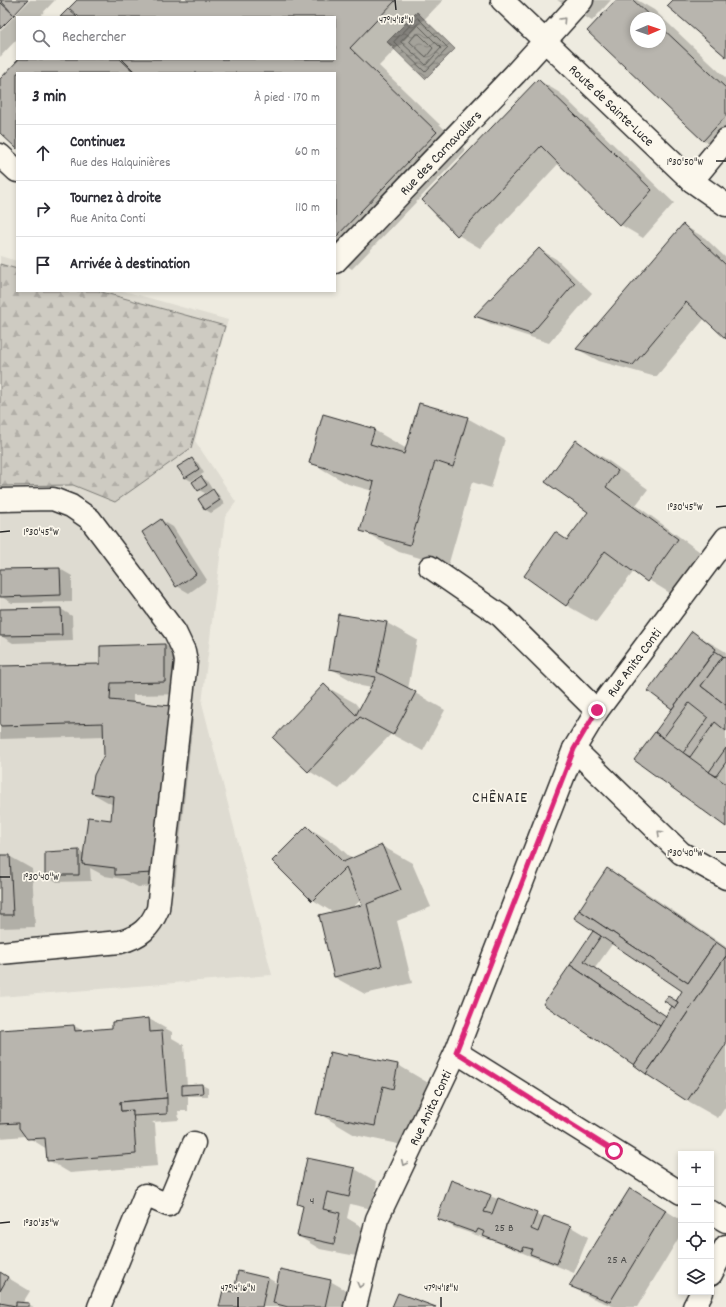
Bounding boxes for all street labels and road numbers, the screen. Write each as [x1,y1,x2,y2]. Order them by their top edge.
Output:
street label: Route de Sainte-Luce [564,61,658,152]
street label: Rue des Carnavaliers [396,106,487,201]
street label: Rue Anita Conti [603,624,668,702]
street label: Rue Anita Conti [405,1067,458,1149]

